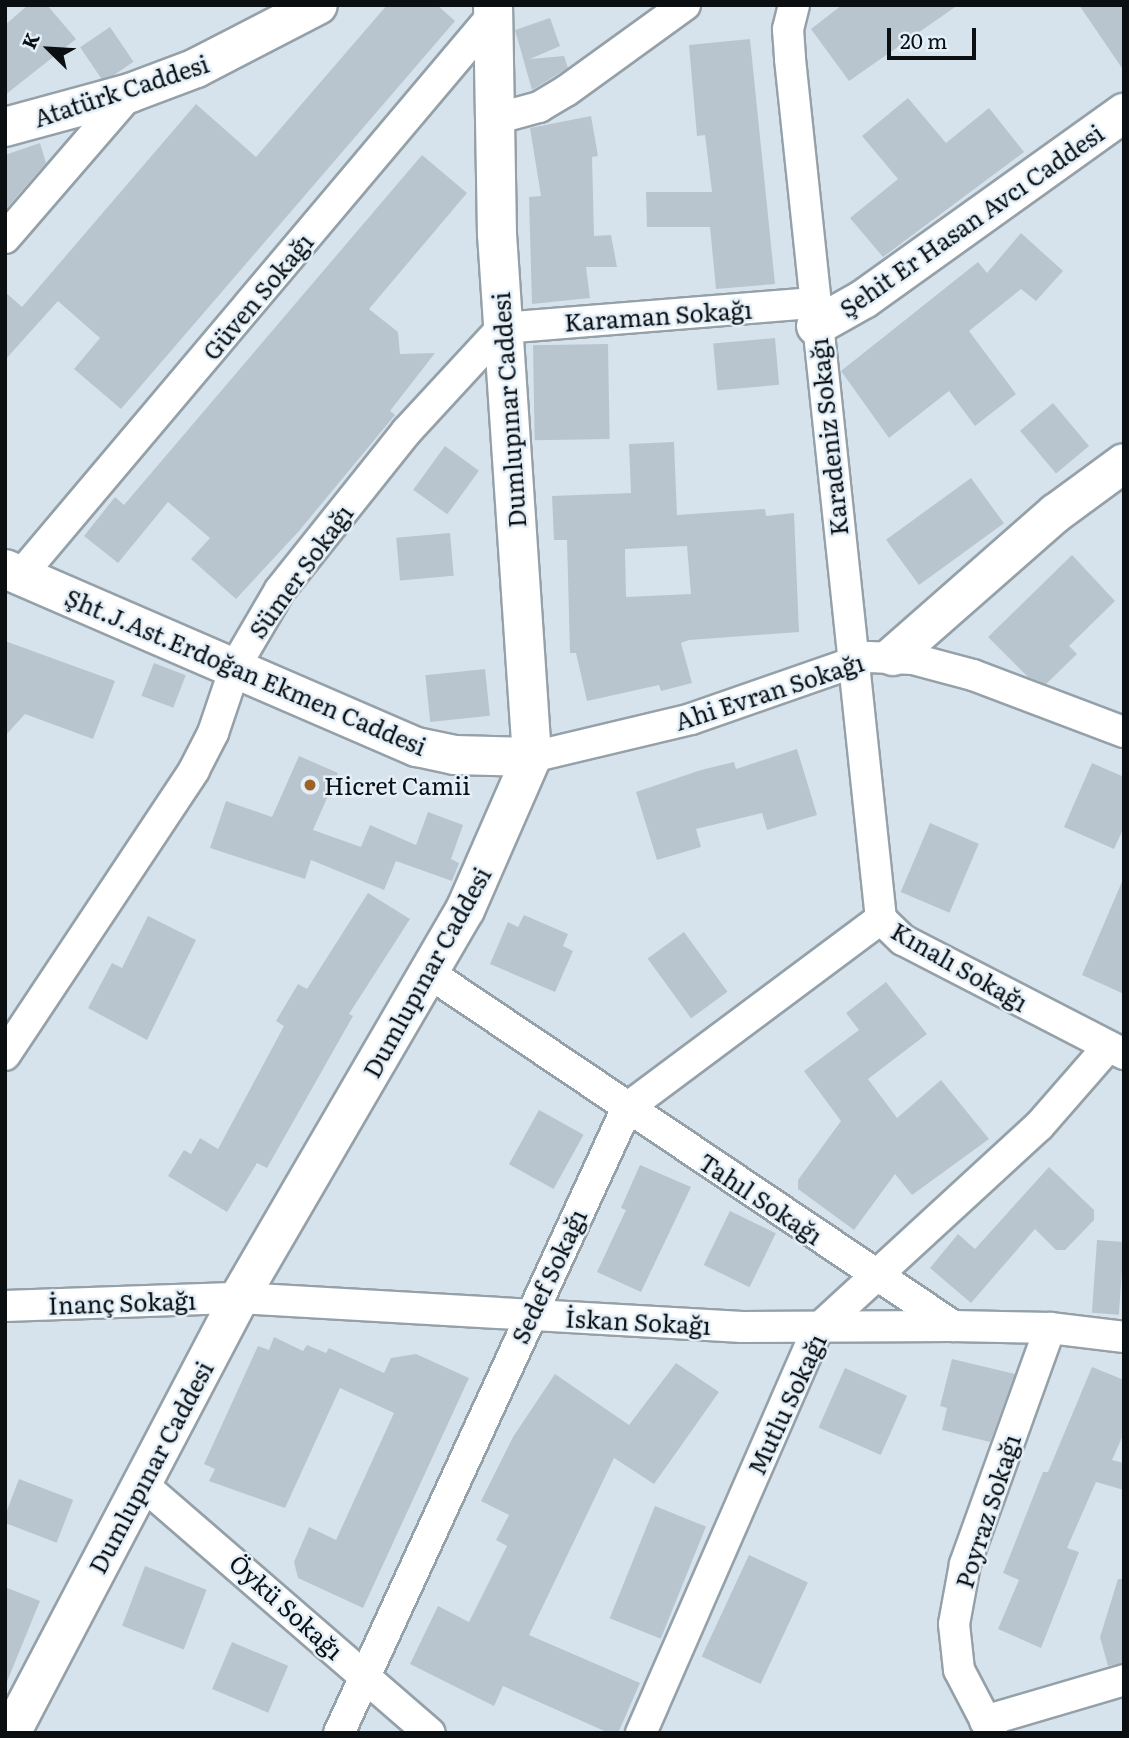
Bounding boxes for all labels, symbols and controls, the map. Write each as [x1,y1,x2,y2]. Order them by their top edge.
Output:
north arrow [14,14,84,84]
scale bar [891,14,980,58]
text: 20 m [900,24,947,55]
text: K [14,28,46,53]
street label: Atatürk Caddesi [30,48,212,132]
street label: Şehit Er Hasan Avcı Caddesi [833,118,1109,322]
street label: Güven Sokağı [196,227,318,365]
street label: Dumlupınar Caddesi [485,291,531,529]
street label: Karaman Sokağı [563,294,753,336]
street label: Karadeniz Sokağı [803,337,853,537]
street label: Sümer Sokağı [242,499,358,643]
street label: Şht.J.Ast.Erdoğan Ekmen Caddesi [61,582,431,760]
street label: Ahi Evran Sokağı [671,647,867,735]
place label: Hicret Camii [324,771,470,799]
marker: Hicret Camii [302,777,318,793]
street label: Dumlupınar Caddesi [356,862,496,1082]
street label: Kınalı Sokağı [887,915,1033,1017]
street label: Tahıl Sokağı [694,1146,828,1250]
street label: Sedef Sokağı [504,1204,592,1348]
street label: İnanç Sokağı [48,1285,196,1319]
street label: İskan Sokağı [565,1303,711,1339]
street label: Mutlu Sokağı [741,1329,831,1479]
street label: Dumlupınar Caddesi [82,1356,218,1578]
street label: Poyraz Sokağı [949,1431,1025,1591]
street label: Öykü Sokağı [224,1548,350,1664]

